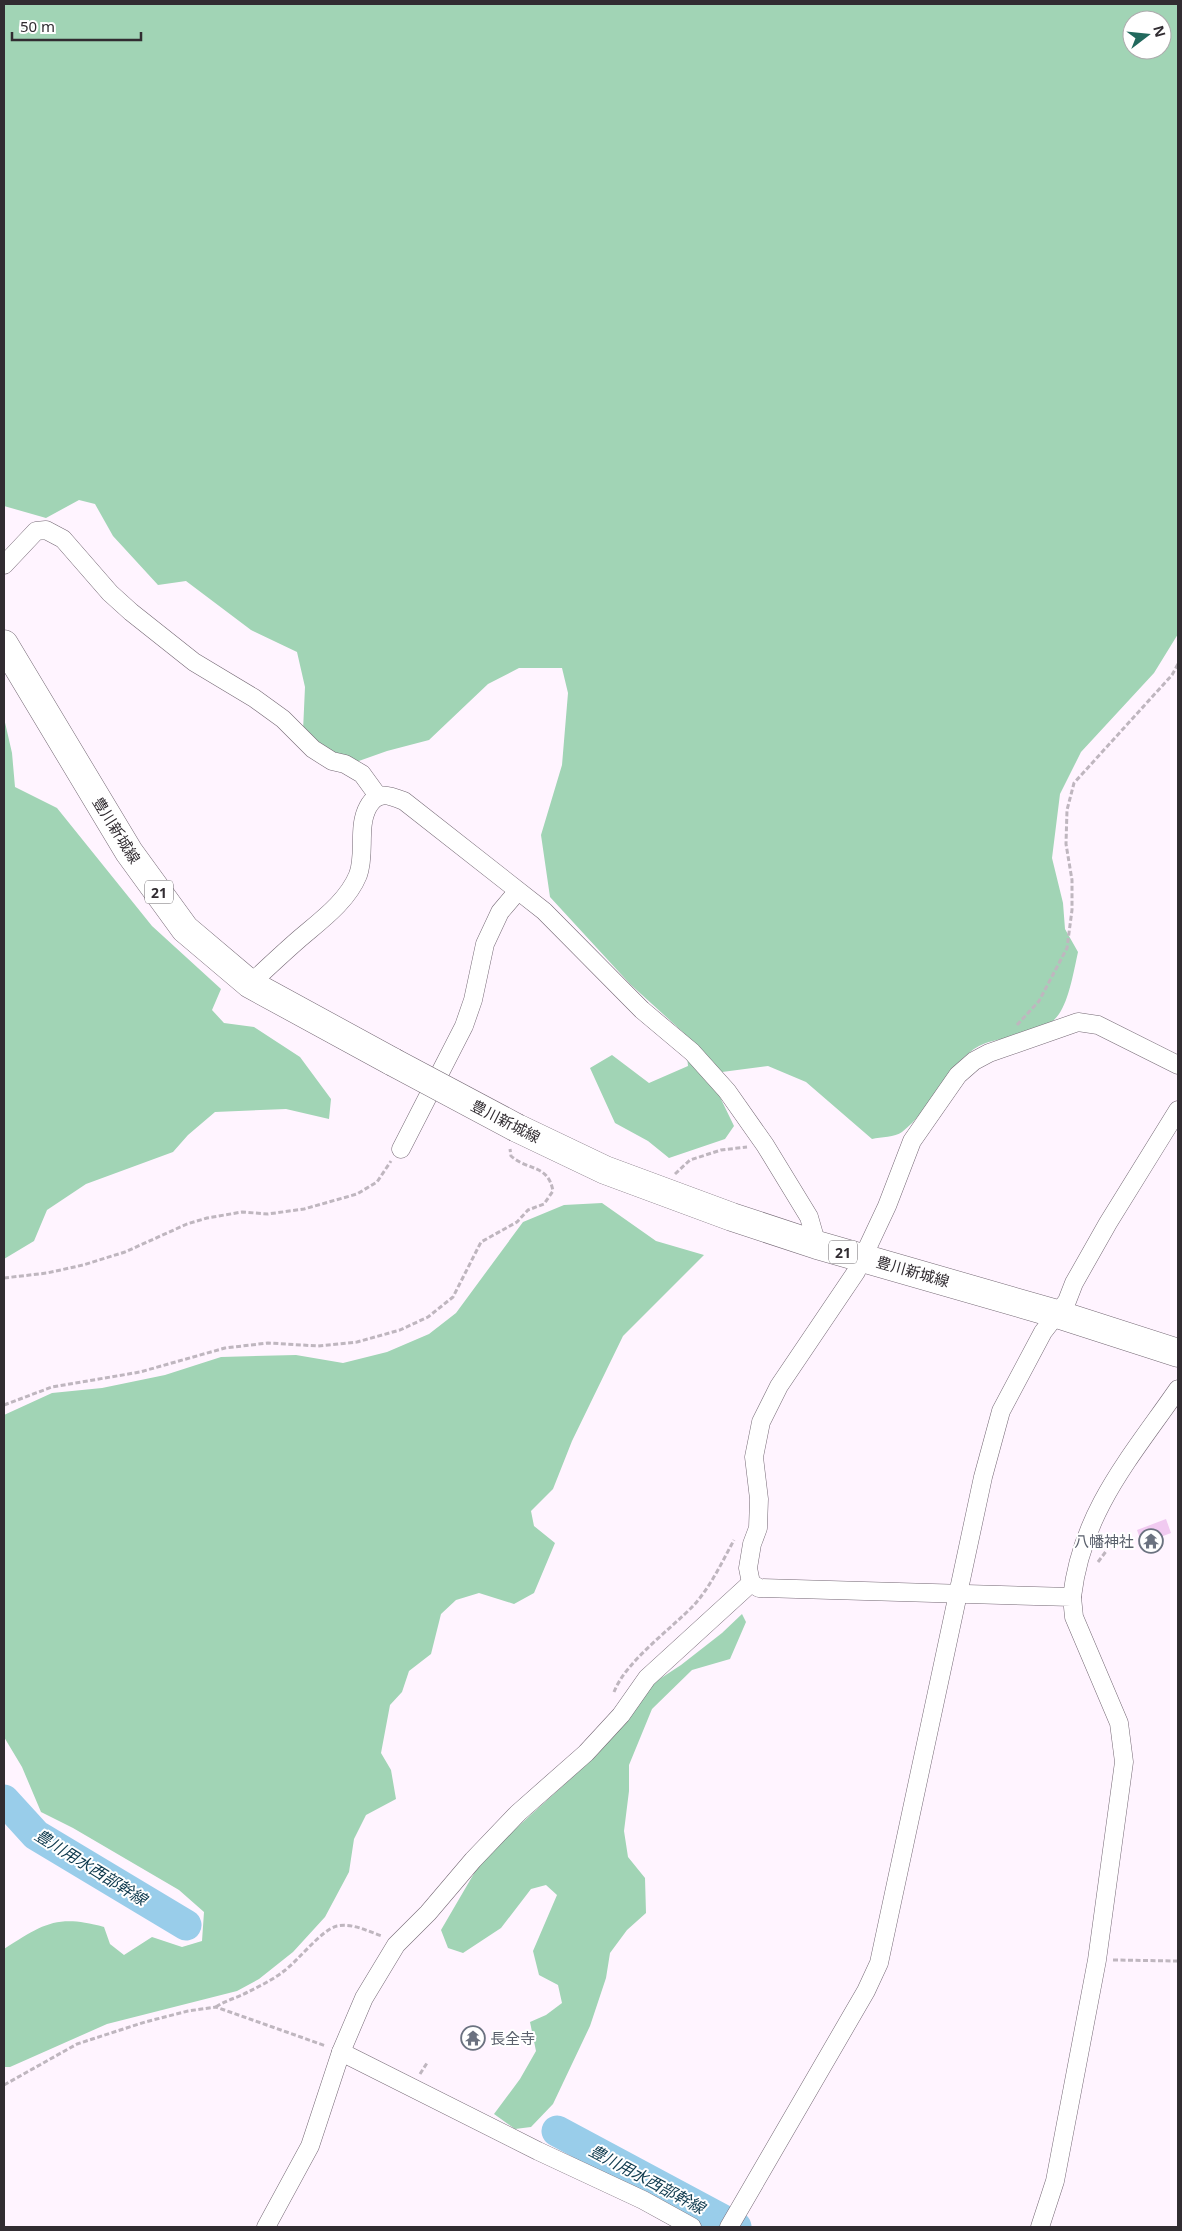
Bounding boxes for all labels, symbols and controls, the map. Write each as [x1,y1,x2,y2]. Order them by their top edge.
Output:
scale bar [12,10,141,42]
north arrow [1122,10,1172,60]
text: 50 m [20,16,55,36]
text: N [1149,23,1171,39]
street label: 豊川新城線 [89,793,145,867]
road number: 21 [145,880,173,904]
street label: 豊川新城線 [468,1095,544,1147]
road number: 21 [829,1240,857,1264]
street label: 豊川新城線 [874,1251,952,1291]
temple icon: 八幡神社 [1138,1528,1164,1554]
place label: 八幡神社 [1074,1531,1134,1551]
water label: 豊川用水西部幹線 [31,1824,153,1911]
temple icon: 長全寺 [460,2025,486,2051]
place label: 長全寺 [490,2028,535,2048]
water label: 豊川用水西部幹線 [585,2139,710,2220]

